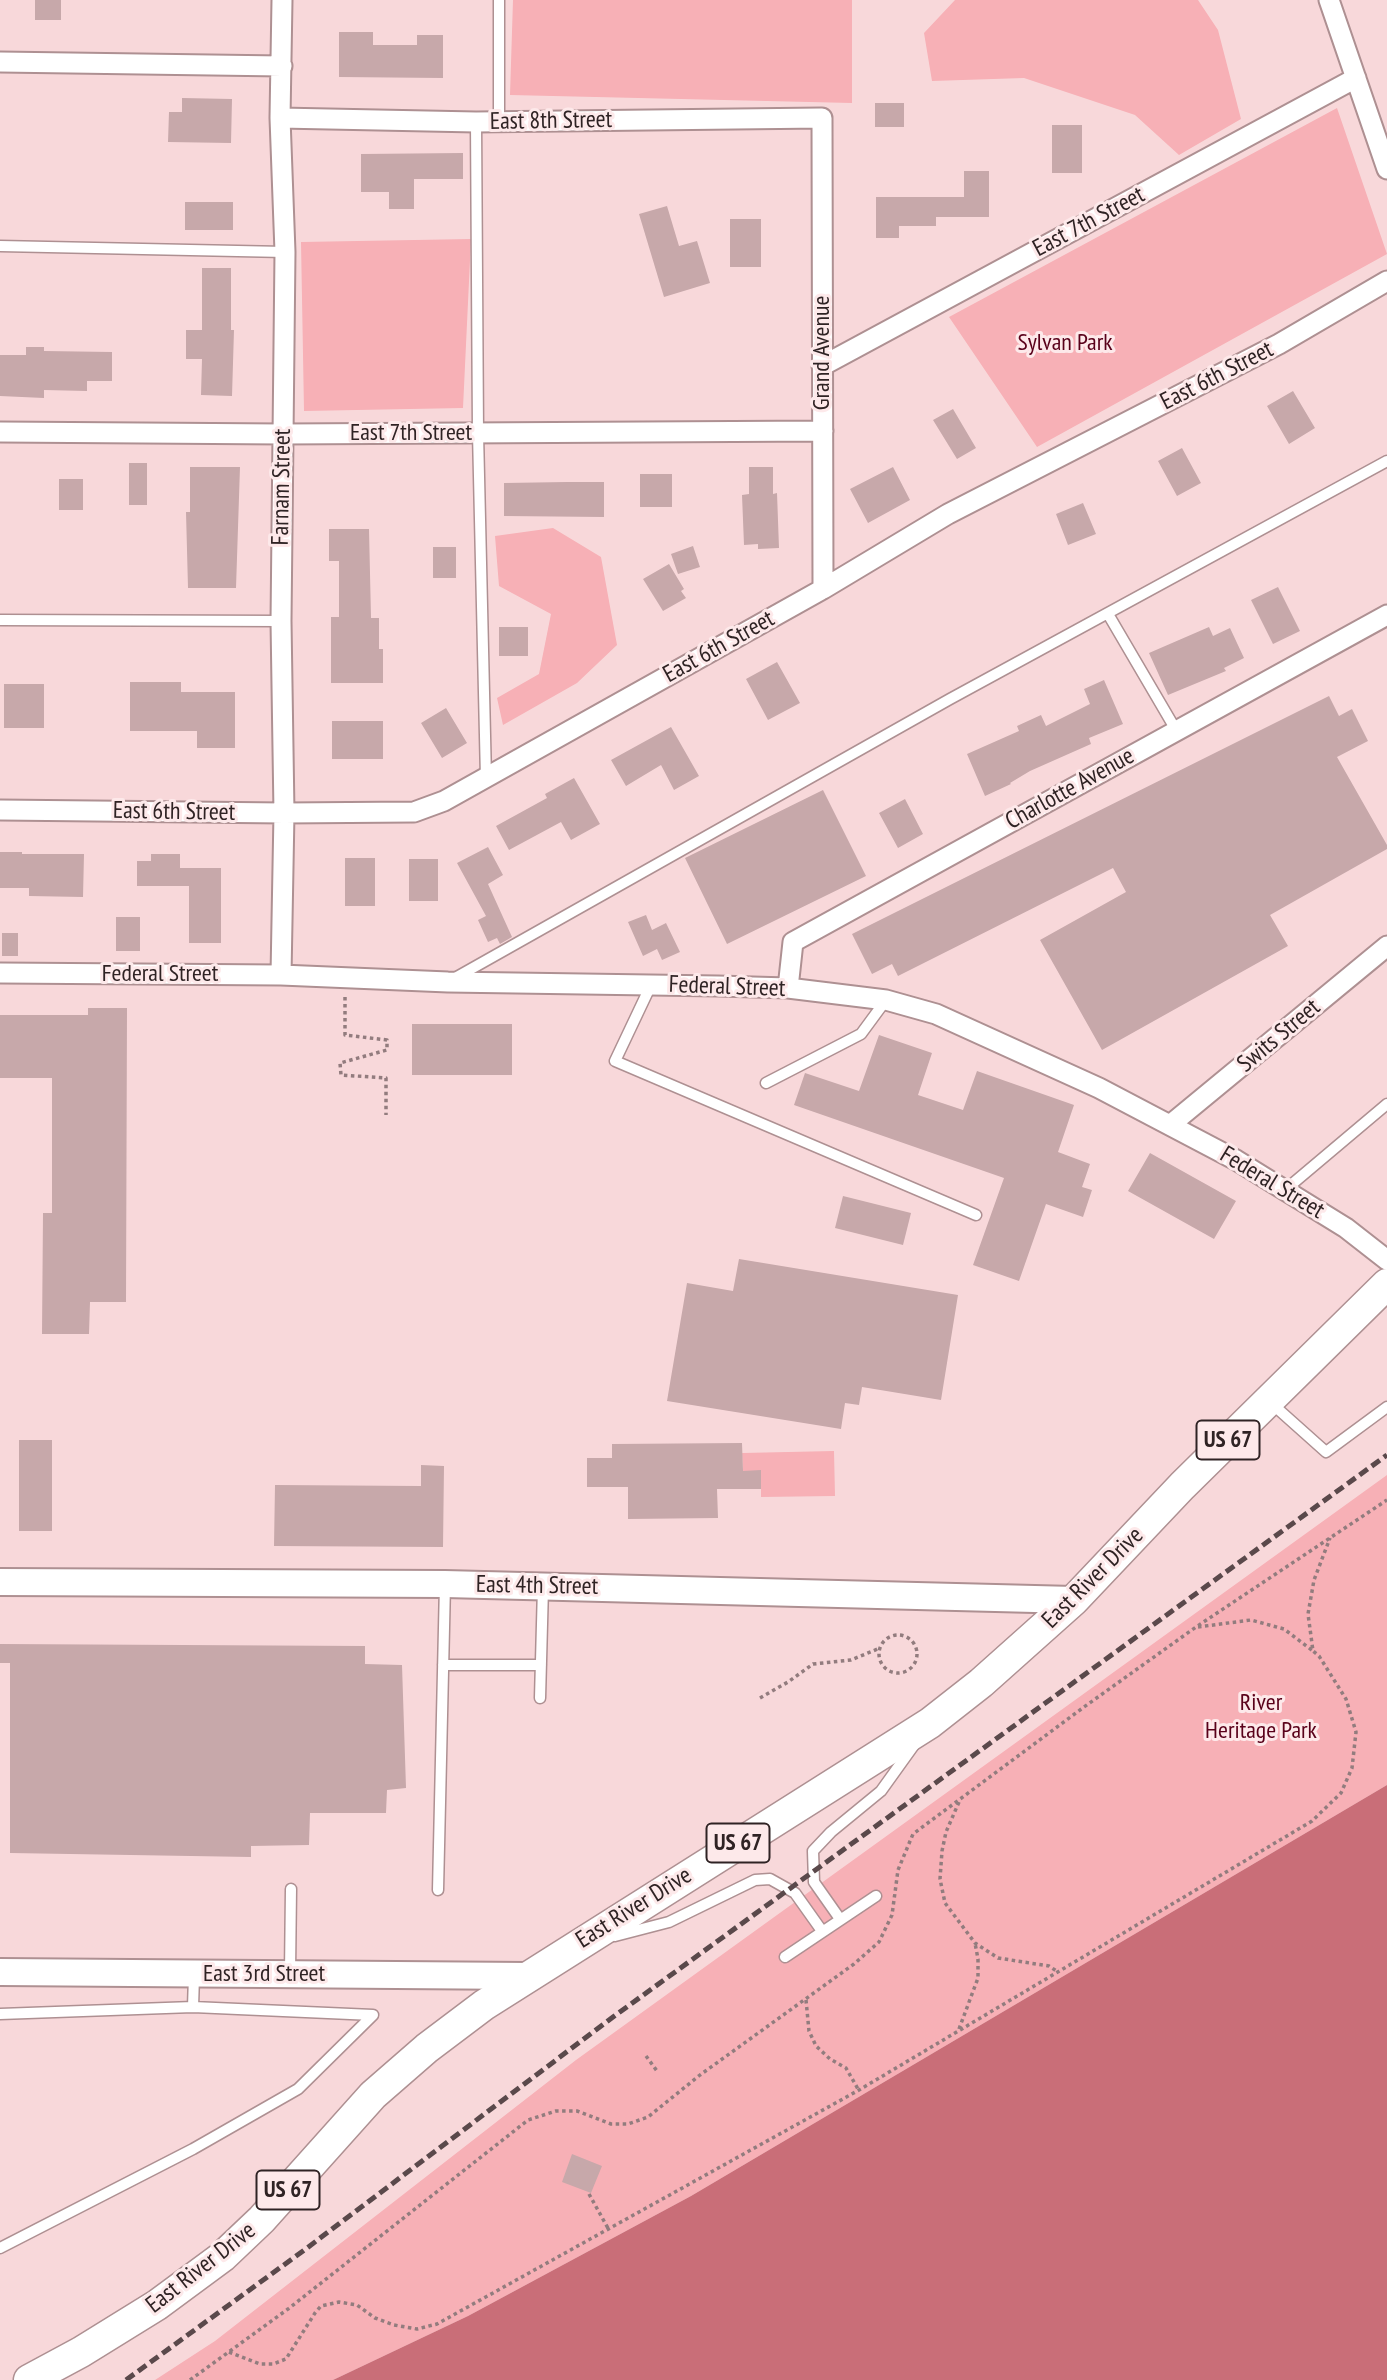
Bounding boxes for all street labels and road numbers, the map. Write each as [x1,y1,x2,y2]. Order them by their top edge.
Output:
street label: East 8th Street [490,106,612,136]
street label: East 7th Street [1028,181,1150,263]
street label: Grand Avenue [808,296,836,410]
street label: East 6th Street [1156,335,1278,417]
street label: East 7th Street [350,419,472,447]
street label: Farnam Street [267,428,297,546]
street label: East 6th Street [658,605,780,689]
street label: Charlotte Avenue [1001,742,1139,836]
street label: East 6th Street [113,797,235,827]
street label: Federal Street [102,960,218,988]
street label: Federal Street [668,971,786,1003]
street label: Swits Street [1232,993,1326,1079]
street label: Federal Street [1215,1141,1329,1225]
road number: US 67 [1196,1420,1260,1460]
street label: East River Drive [1037,1522,1149,1634]
street label: East 4th Street [476,1571,598,1601]
road number: US 67 [706,1824,770,1862]
street label: East River Drive [571,1861,697,1955]
street label: East 3rd Street [203,1960,325,1988]
road number: US 67 [256,2170,320,2210]
street label: East River Drive [141,2216,261,2320]

